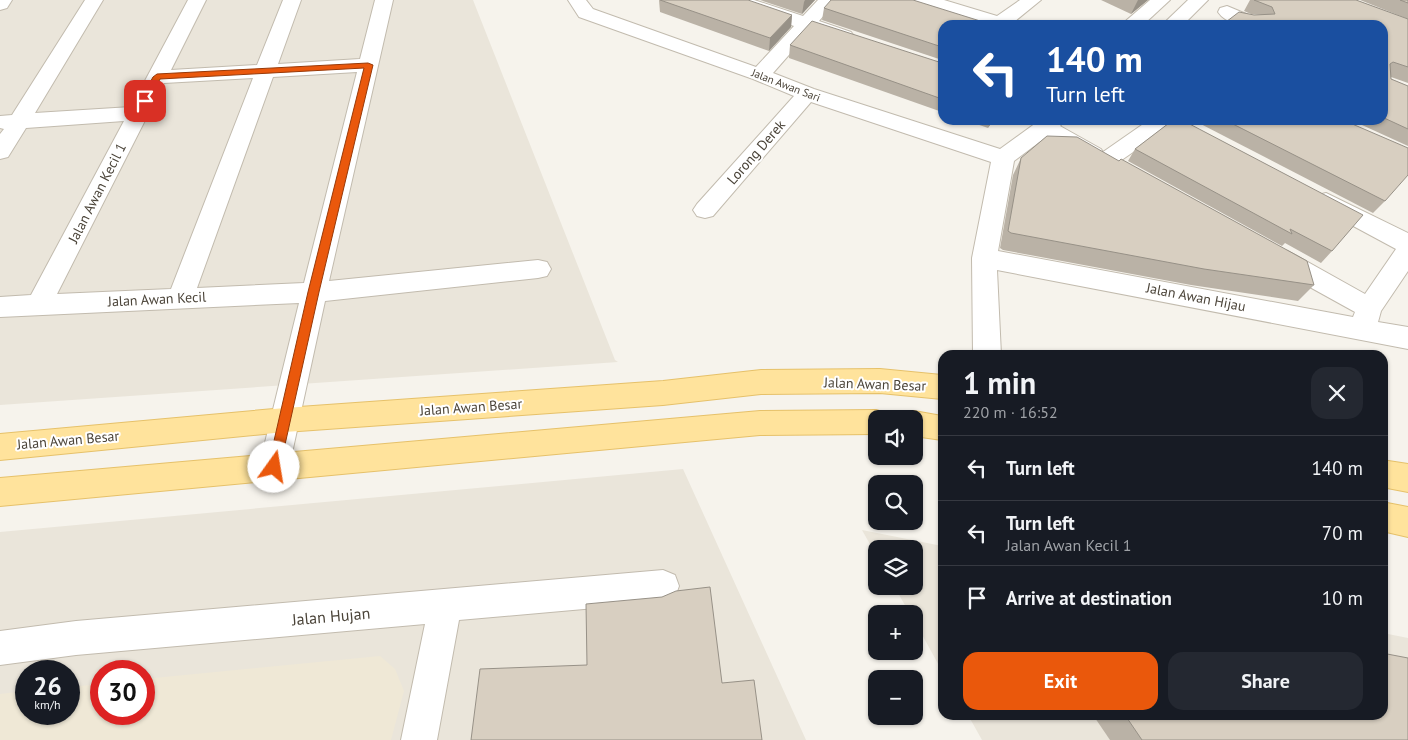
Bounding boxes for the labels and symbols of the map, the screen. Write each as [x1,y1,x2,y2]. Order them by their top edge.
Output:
street label: Jalan Awan Sari [749,65,822,105]
pin [124,80,166,122]
street label: Lorong Derek [723,116,789,188]
street label: Jalan Awan Kecil 1 [64,140,130,247]
street label: Jalan Awan Hijau [1144,278,1247,315]
street label: Jalan Awan Kecil [106,287,207,311]
street label: Jalan Awan Besar [823,373,927,395]
street label: Jalan Awan Besar [418,394,523,420]
street label: Jalan Awan Besar [15,427,120,454]
position arrow [247,440,299,492]
street label: Jalan Hujan [290,603,371,629]
speed limit sign: 30 [90,660,155,725]

